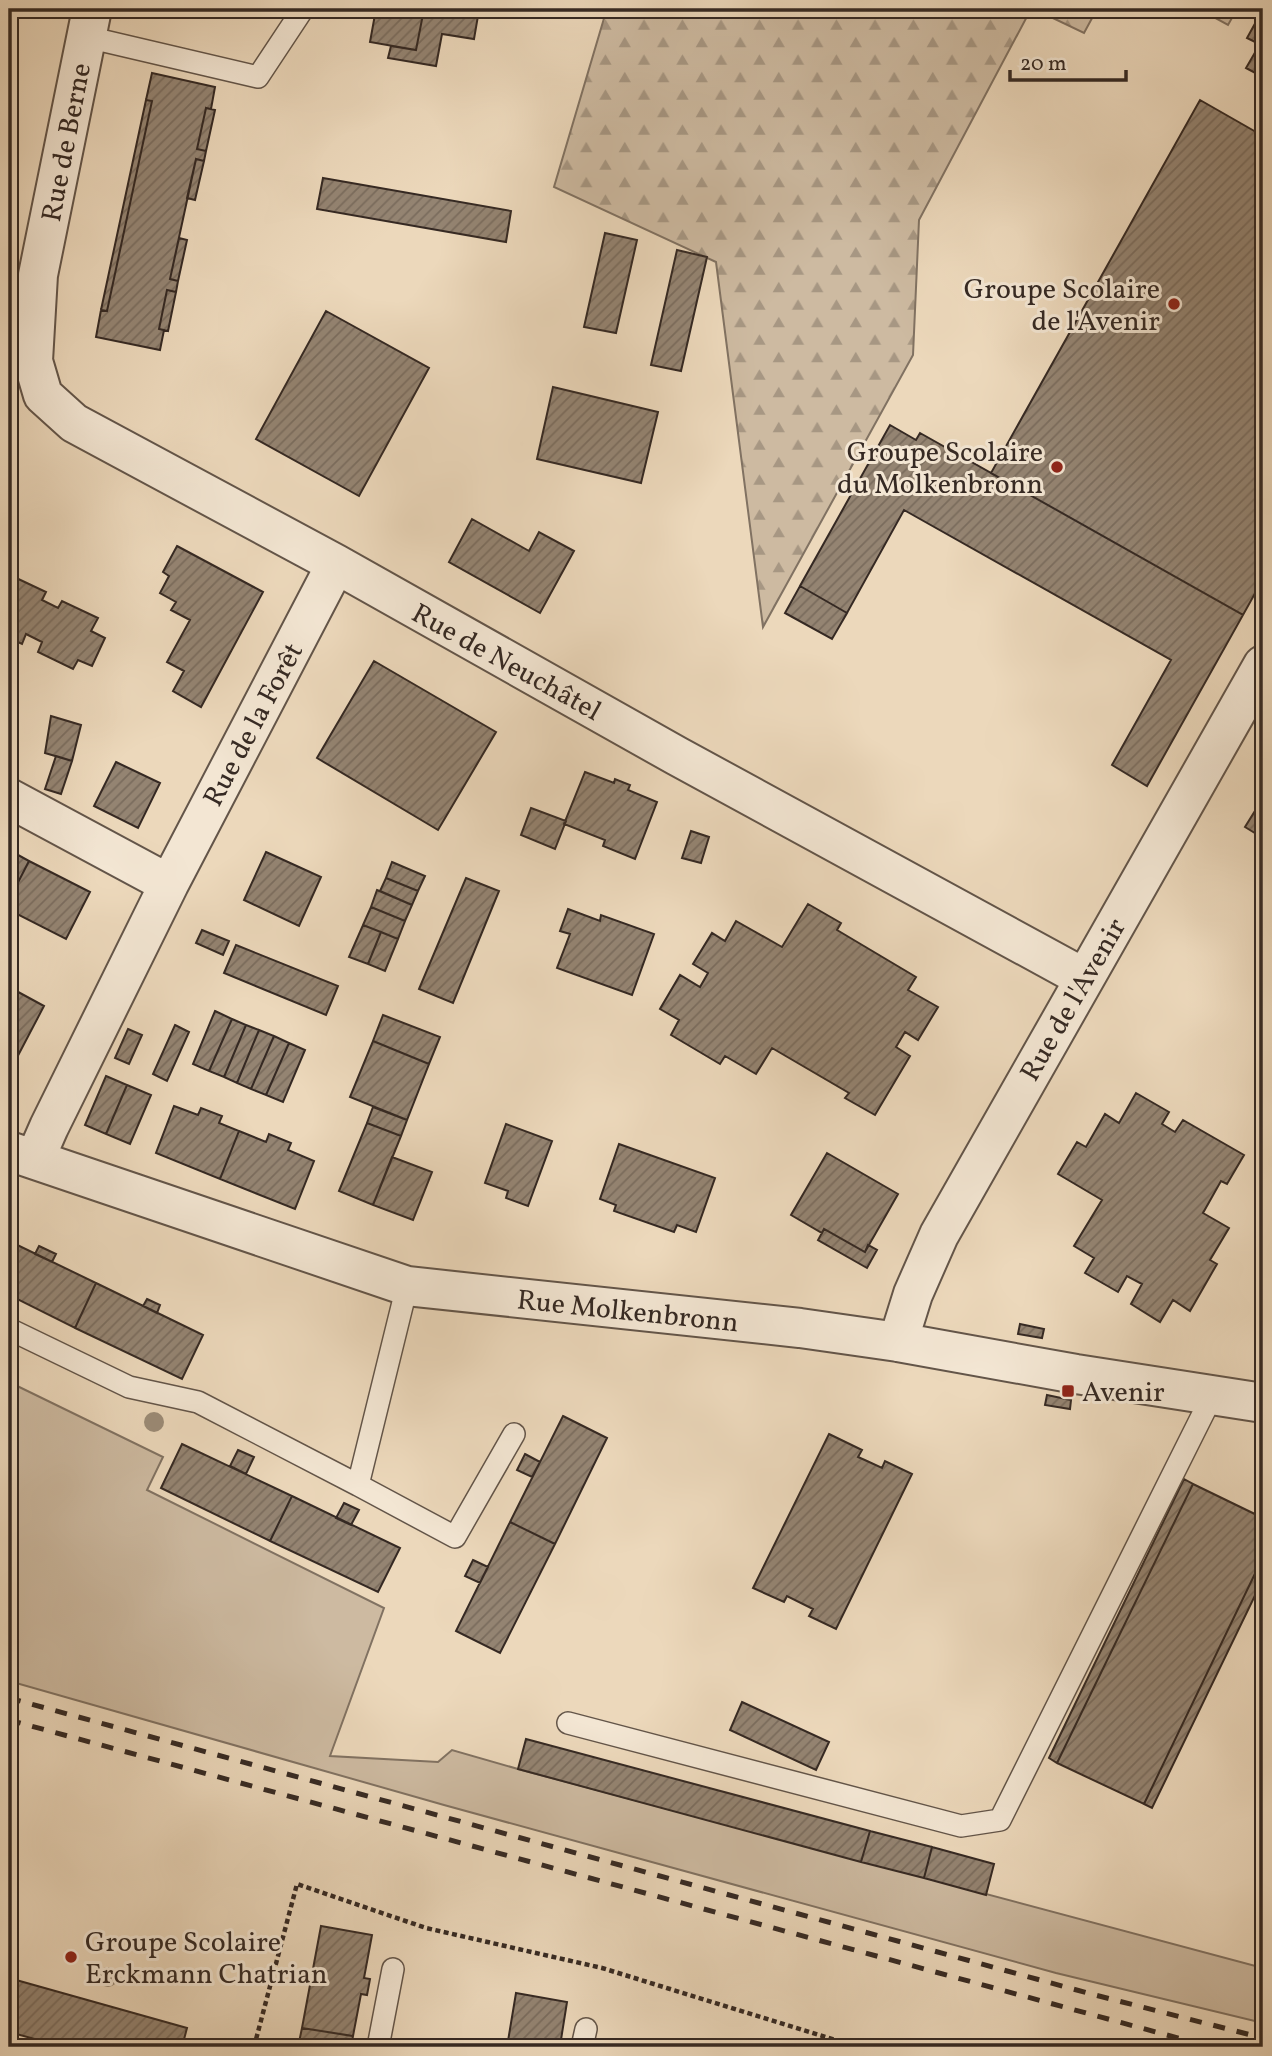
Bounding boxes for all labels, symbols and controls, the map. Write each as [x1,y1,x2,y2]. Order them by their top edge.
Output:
scale bar [1010,38,1125,82]
text: 20 m [1020,50,1066,79]
street label: Rue de Berne [33,60,102,225]
place label: Groupe Scolaire de l'Avenir [964,271,1160,342]
marker: Groupe Scolaire de l'Avenir [1166,296,1182,312]
place label: Groupe Scolaire du Molkenbronn [837,434,1043,505]
marker: Groupe Scolaire du Molkenbronn [1049,459,1065,475]
street label: Rue de Neuchâtel [404,595,608,732]
street label: Rue de la Forêt [195,636,314,814]
street label: Rue de l'Avenir [1012,911,1137,1089]
street label: Rue Molkenbronn [515,1281,740,1344]
place label: Avenir [1082,1374,1165,1413]
marker: Avenir [1060,1383,1076,1399]
place label: Groupe Scolaire Erckmann Chatrian [85,1924,328,1995]
marker: Groupe Scolaire Erckmann Chatrian [63,1949,79,1965]

